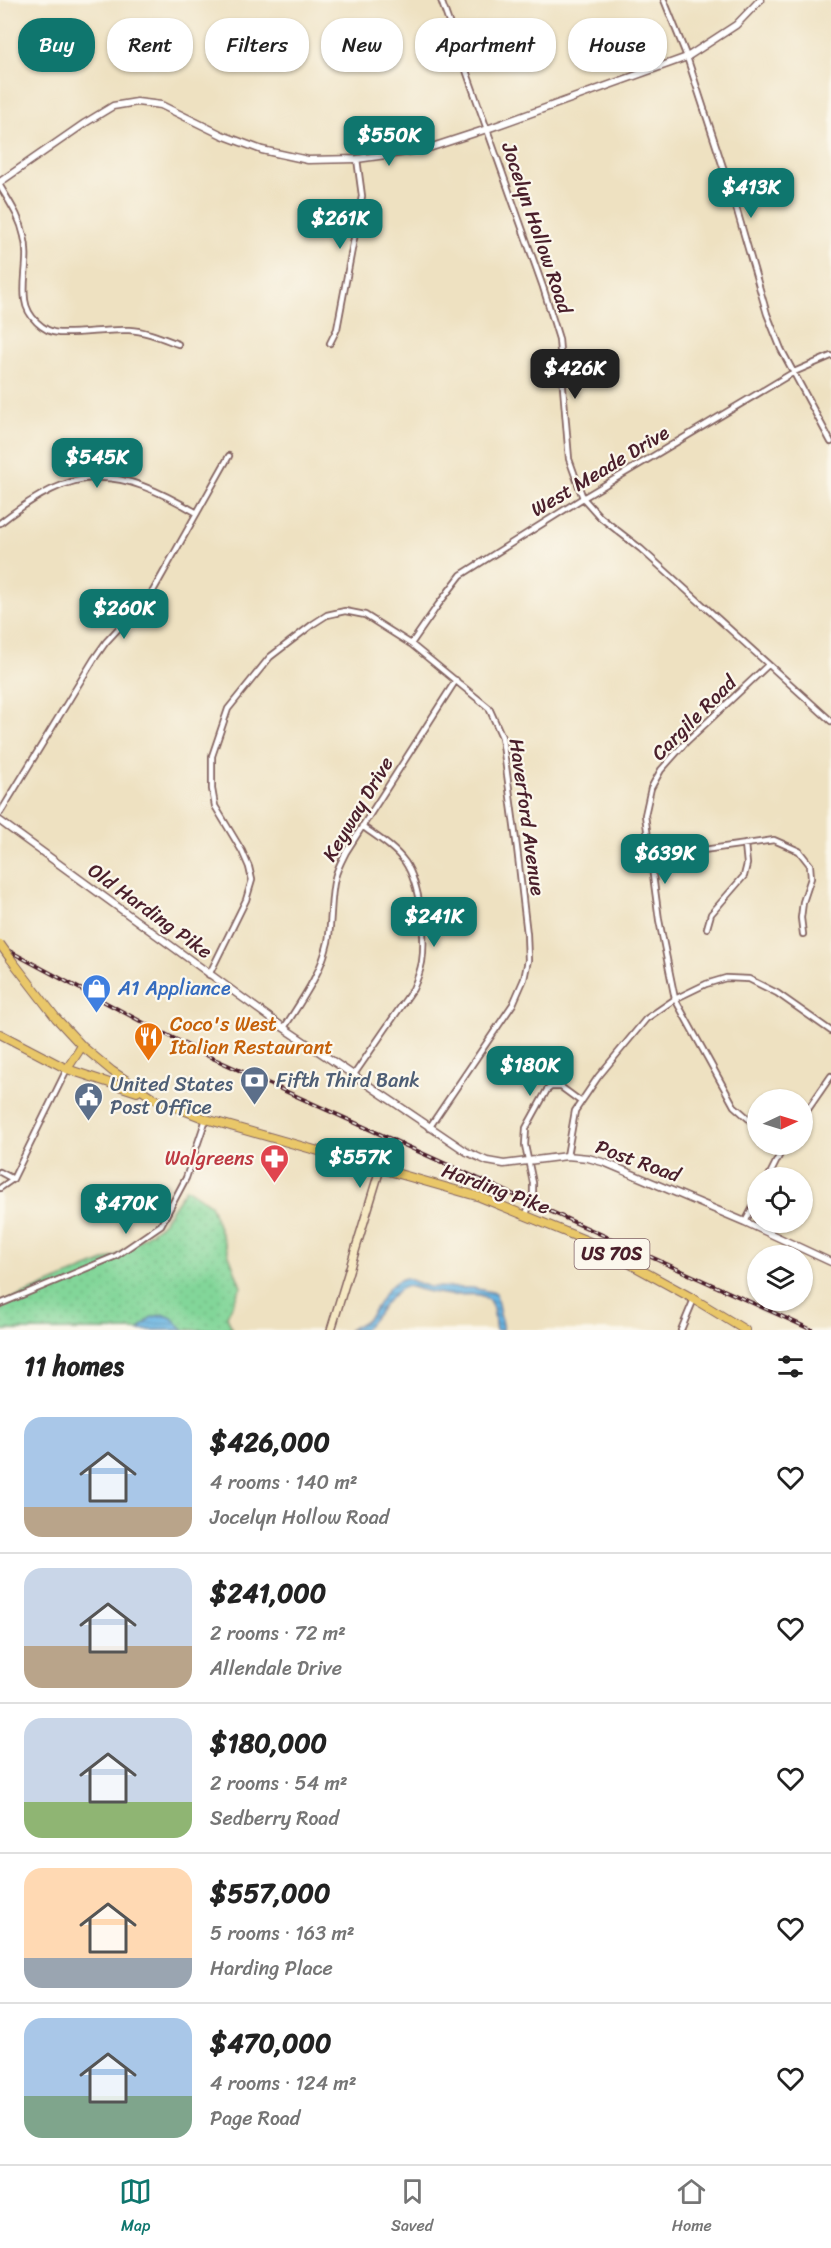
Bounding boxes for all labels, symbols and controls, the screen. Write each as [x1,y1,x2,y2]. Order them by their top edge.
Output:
chip: Buy [18,18,95,72]
chip: Rent [107,18,193,72]
chip: Filters [205,18,309,72]
chip: New [321,18,403,72]
chip: Apartment [415,18,556,72]
chip: House [568,18,667,72]
pin: $550K [347,116,431,167]
text: $550K [358,118,420,153]
street label: Jocelyn Hollow Road [491,137,583,320]
pin: $413K [709,168,793,219]
text: $413K [722,170,780,205]
pin: $261K [298,199,382,250]
text: $261K [311,201,369,236]
pin: $426K [533,349,617,400]
text: $426K [544,351,606,386]
street label: West Meade Drive [524,415,677,526]
pin: $545K [55,438,139,489]
text: $545K [66,440,128,475]
pin: $260K [82,589,166,640]
text: $260K [93,591,155,626]
street label: Cargile Road [643,666,746,769]
street label: Haverford Avenue [499,736,555,898]
street label: Keyway Drive [313,750,403,868]
pin: $639K [623,834,707,885]
text: $639K [635,836,695,871]
street label: Old Harding Pike [80,853,220,969]
pin: $241K [392,897,476,948]
text: $241K [405,899,463,934]
place label: A1 Appliance [117,971,231,1006]
shop icon: A1 Appliance [81,972,113,1014]
place label: Coco's West Italian Restaurant [169,1007,333,1065]
restaurant icon: Coco's West Italian Restaurant [133,1020,165,1062]
pin: $180K [488,1046,572,1097]
text: $180K [501,1048,559,1083]
place label: Fifth Third Bank [276,1063,420,1098]
bank icon: Fifth Third Bank [239,1064,271,1106]
place label: United States Post Office [110,1067,234,1125]
public building icon: United States Post Office [73,1080,105,1122]
north arrow [747,1089,813,1155]
map controls [747,1089,813,1311]
street label: Post Road [591,1129,687,1193]
pin: $557K [318,1138,402,1189]
text: $557K [329,1140,391,1175]
place label: Walgreens [165,1141,255,1176]
pharmacy icon: Walgreens [259,1142,291,1184]
street label: Harding Pike [437,1153,555,1225]
button: locate [747,1167,813,1233]
pin: $470K [84,1184,168,1235]
text: $470K [95,1186,157,1221]
road number: US 70S [574,1239,650,1269]
button: layers [747,1245,813,1311]
text: 11 homes [24,1343,124,1389]
icon: filters [774,1350,807,1383]
text: $426,000 [210,1419,330,1465]
icon: home [72,1441,144,1513]
icon: heart [774,1461,807,1494]
text: 4 rooms · 140 m² [210,1465,358,1500]
text: Jocelyn Hollow Road [210,1500,389,1535]
text: $241,000 [210,1570,326,1616]
icon: home [72,1592,144,1664]
icon: heart [774,1612,807,1645]
text: 2 rooms · 72 m² [210,1616,346,1651]
text: Allendale Drive [210,1651,342,1686]
text: $180,000 [210,1720,327,1766]
icon: home [72,1742,144,1814]
icon: heart [774,1762,807,1795]
text: 2 rooms · 54 m² [210,1766,348,1801]
text: Sedberry Road [210,1801,339,1836]
text: $557,000 [210,1870,330,1916]
icon: home [72,1892,144,1964]
icon: heart [774,1912,807,1945]
text: 5 rooms · 163 m² [210,1916,355,1951]
text: Harding Place [210,1951,333,1986]
text: $470,000 [210,2020,331,2066]
icon: home [72,2042,144,2114]
icon: heart [774,2062,807,2095]
text: 4 rooms · 124 m² [210,2066,357,2101]
text: Page Road [210,2101,300,2136]
tab: Map [119,2175,152,2240]
tab: Saved [391,2175,433,2240]
tab: Home [672,2175,712,2240]

